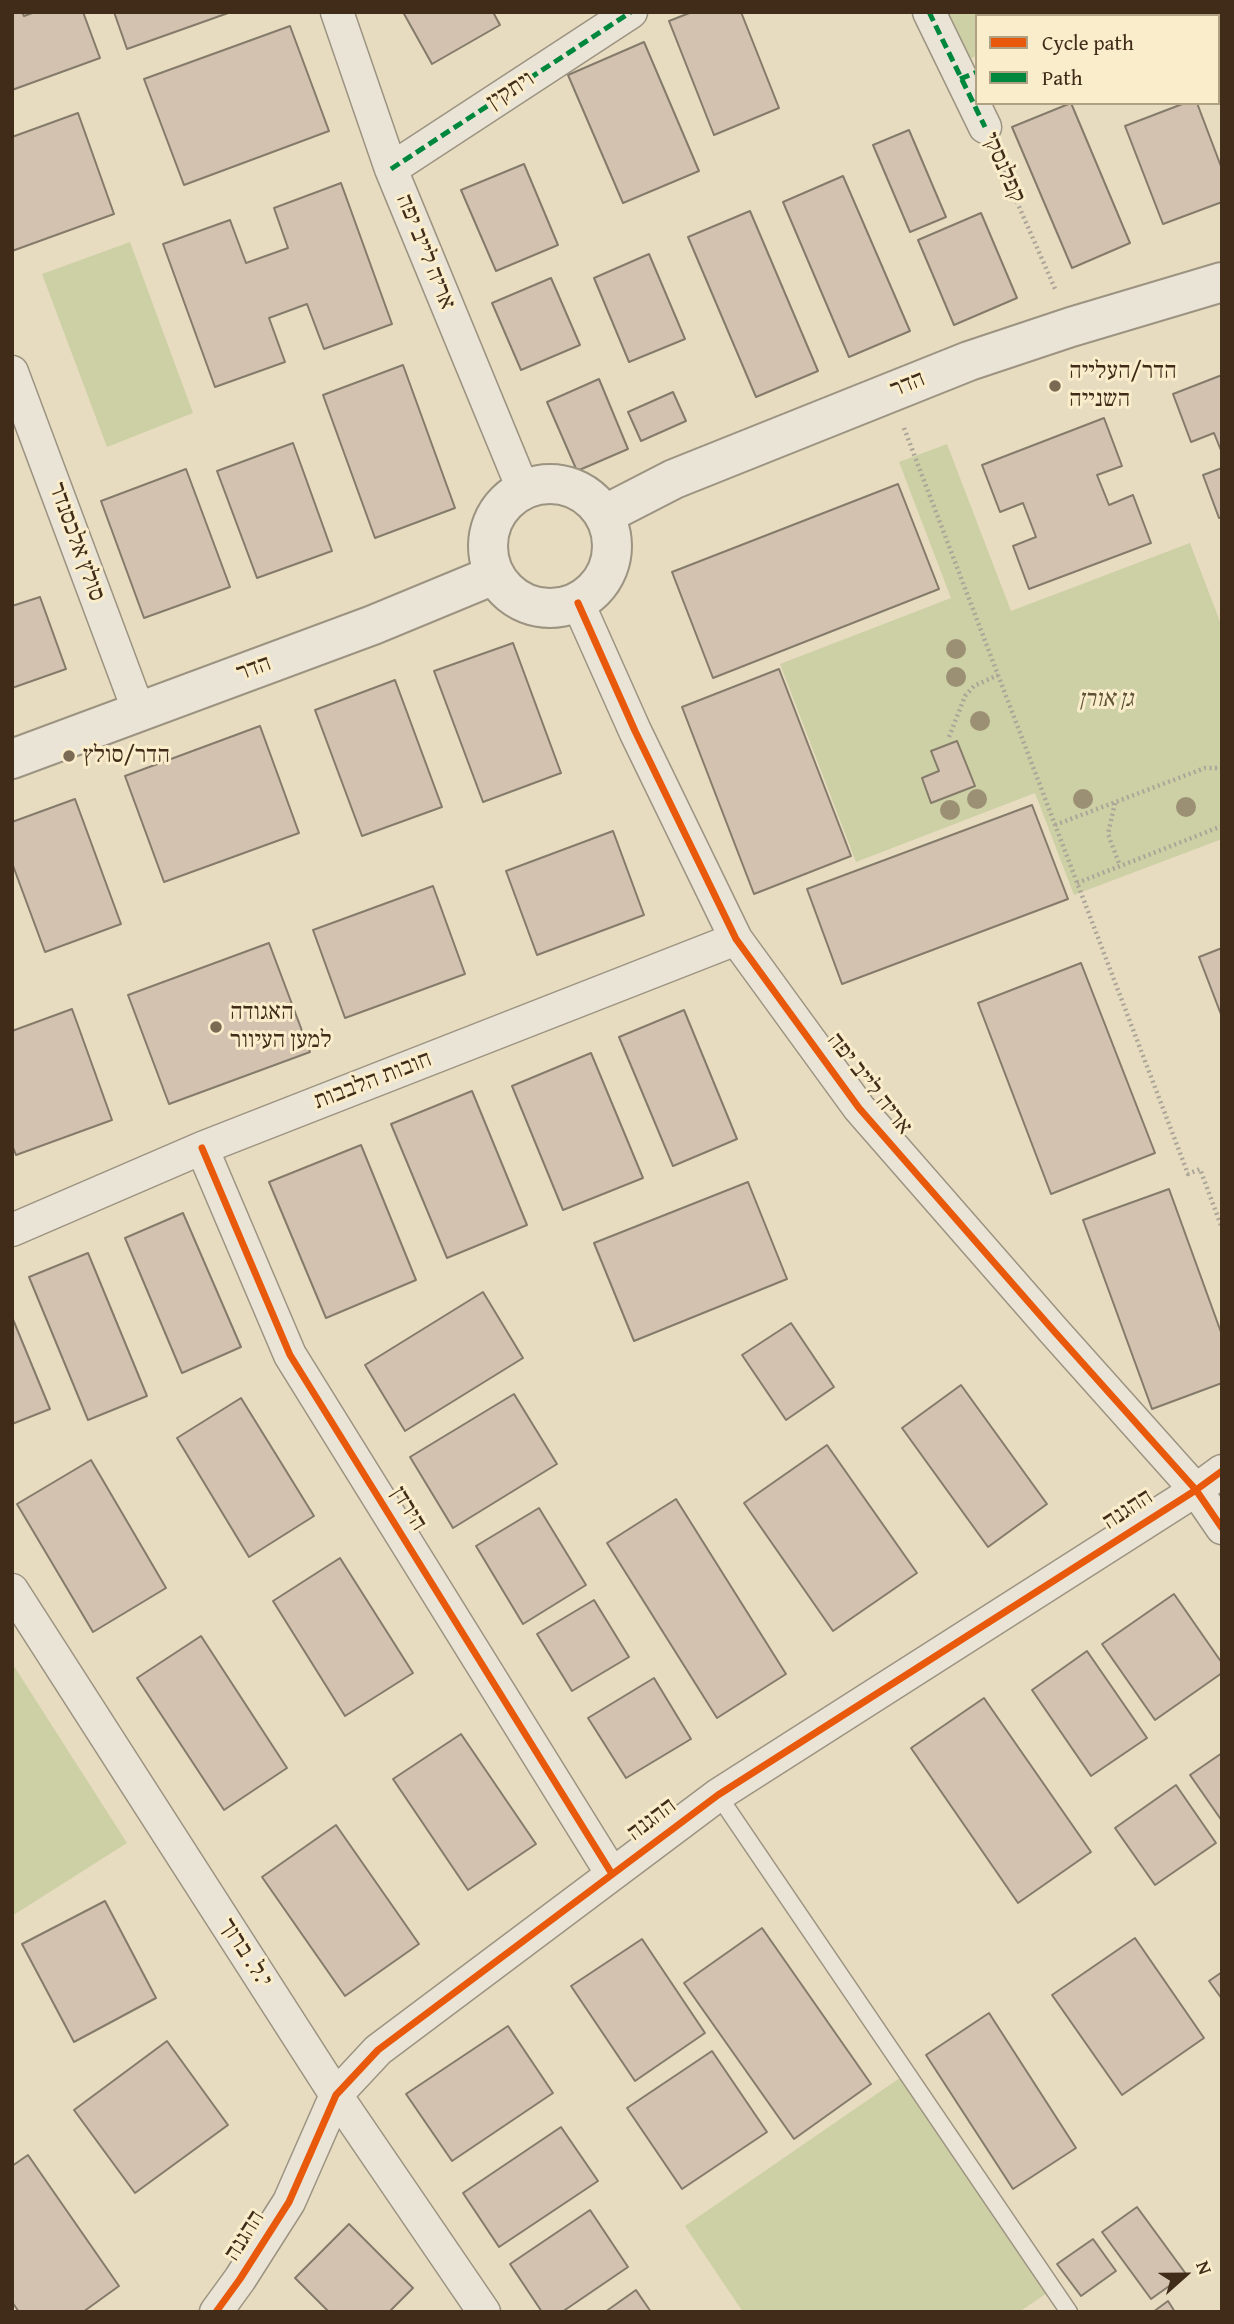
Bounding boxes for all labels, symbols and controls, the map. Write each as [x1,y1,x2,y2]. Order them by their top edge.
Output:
legend [975,14,1220,105]
text: Cycle path [1042,27,1134,58]
text: Path [1042,62,1082,93]
street label: ויתקין [482,65,540,117]
street label: קפלנסקי [975,128,1031,208]
street label: אריה לייב יפה [389,190,461,314]
place label: הדר/העלייה השנייה [1069,358,1177,414]
street label: הדר [886,365,930,405]
marker: הדר/העלייה השנייה [1047,378,1063,394]
street label: סולץ אלכסנדר [41,479,111,605]
street label: הדר [233,650,275,688]
park label: גן אורן [1079,686,1133,714]
place label: הדר/סולץ [83,742,170,770]
marker: הדר/סולץ [61,748,77,764]
place label: האגודה למען העיוור [230,999,332,1055]
marker: האגודה למען העיוור [208,1019,224,1035]
street label: אריה לייב יפה [820,1027,918,1141]
street label: חובות הלבבות [310,1045,436,1117]
street label: הירדן [383,1482,433,1536]
street label: ההגנה [1097,1483,1159,1537]
street label: ההגנה [622,1792,682,1848]
street label: י.ל. ברוך [212,1913,278,1993]
street label: ההגנה [218,2205,272,2267]
north arrow [1150,2240,1220,2310]
text: N [1189,2257,1220,2278]

